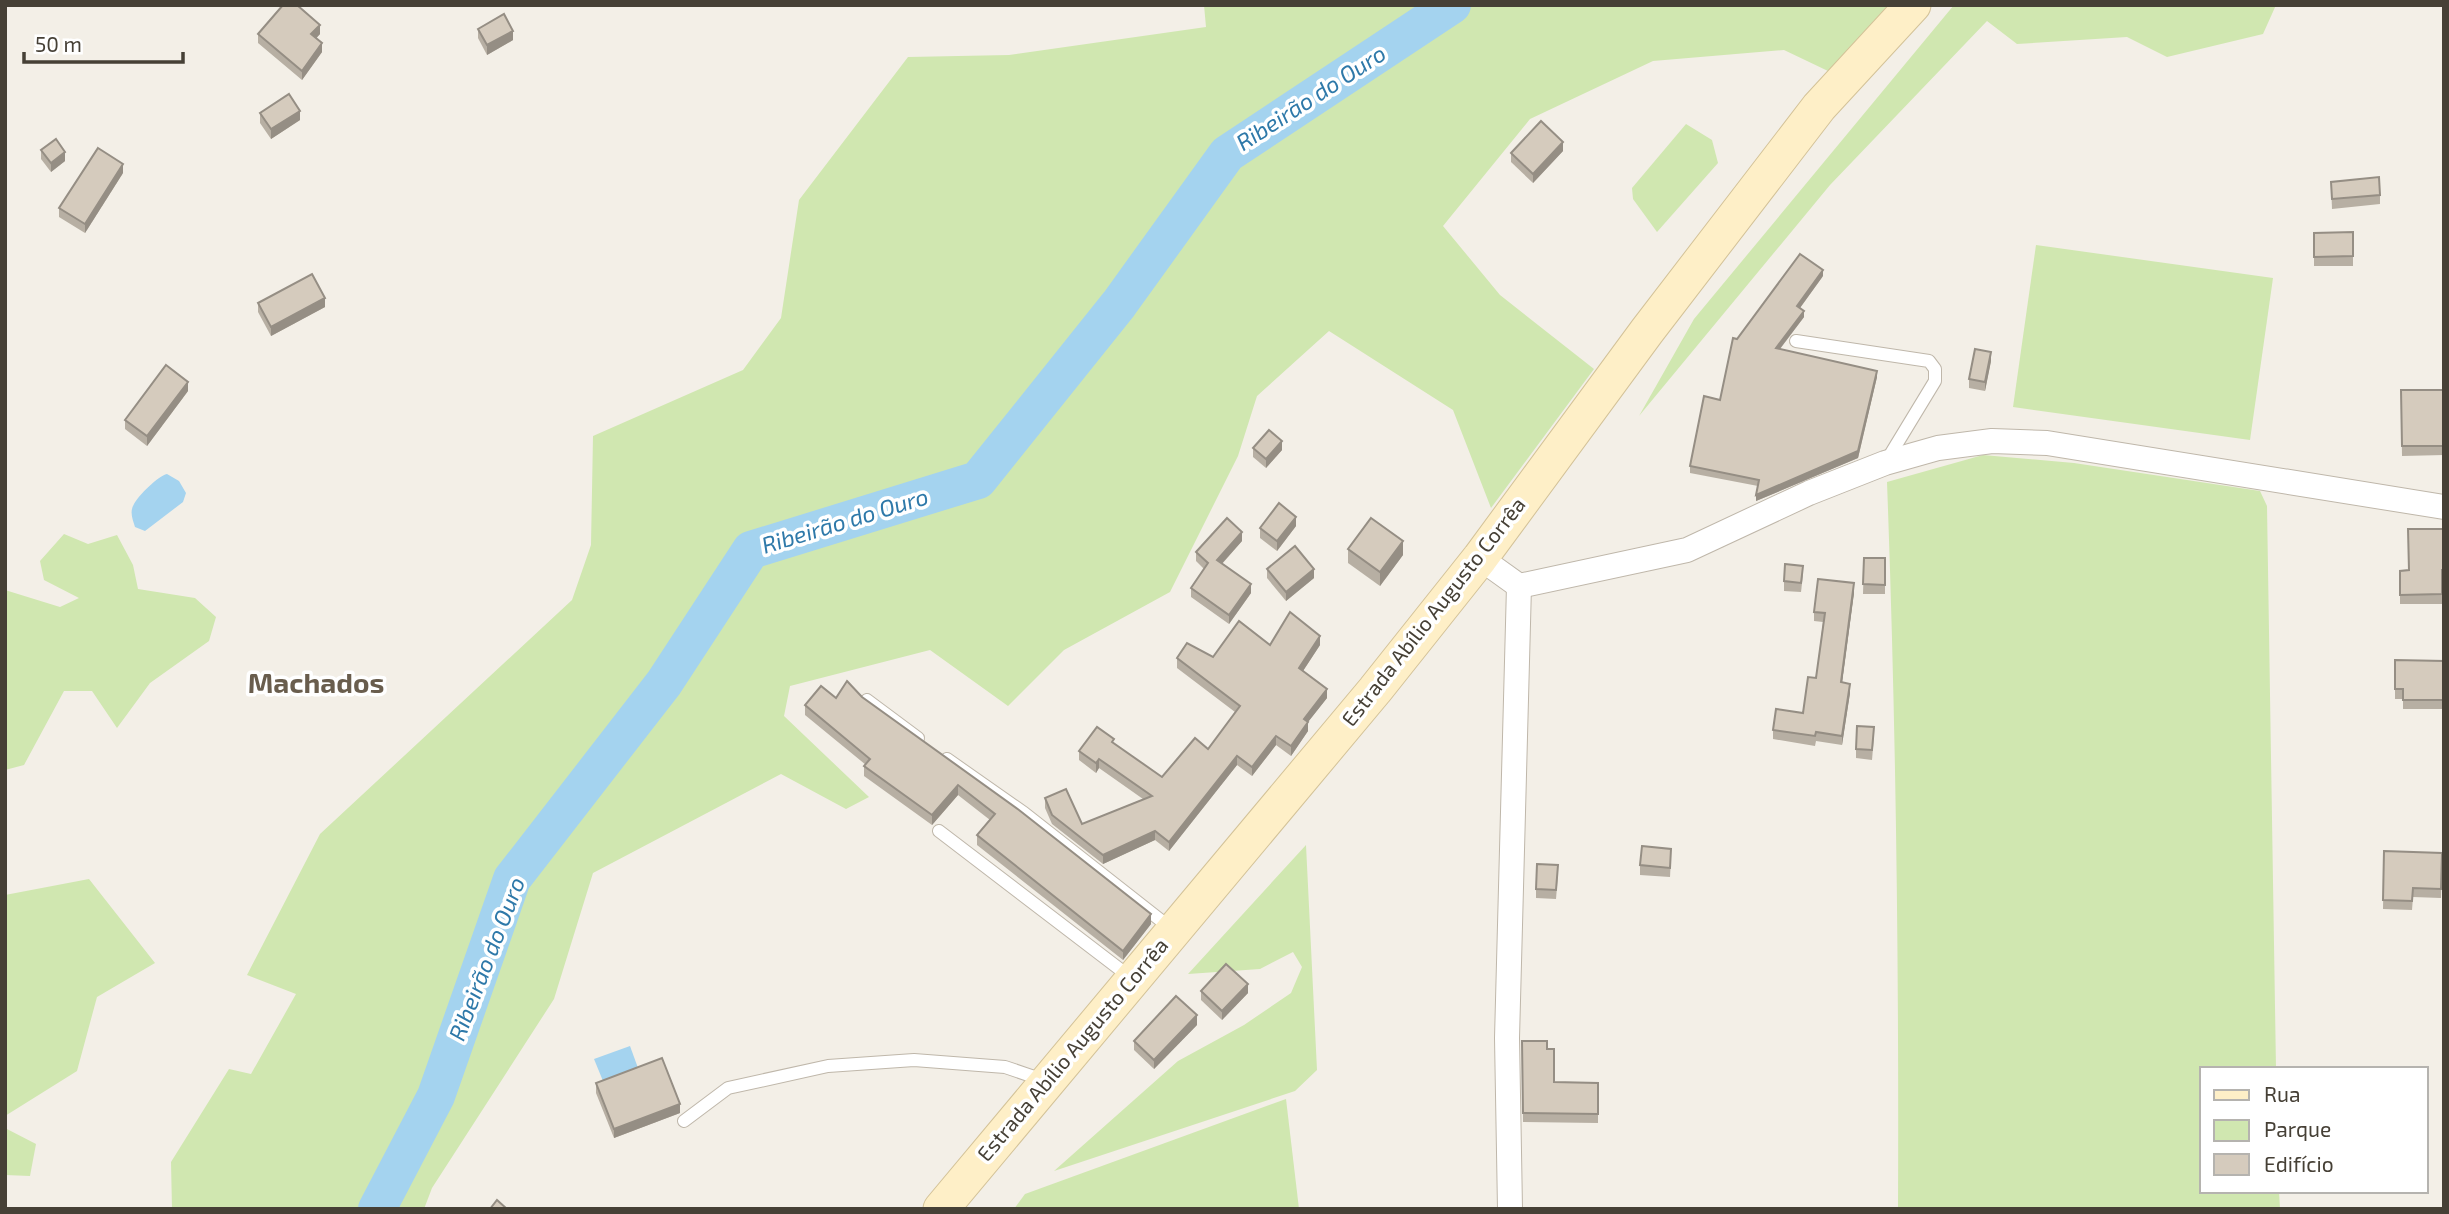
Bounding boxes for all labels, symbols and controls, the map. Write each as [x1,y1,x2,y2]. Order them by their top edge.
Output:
scale bar [24,21,184,65]
text: 50 m [35,31,82,56]
water label: Ribeirão do Ouro [1230,38,1391,156]
water label: Ribeirão do Ouro [758,481,931,559]
street label: Estrada Abílio Augusto Corrêa [1336,492,1530,730]
district label: Machados [248,665,384,699]
water label: Ribeirão do Ouro [442,873,530,1044]
street label: Estrada Abílio Augusto Corrêa [971,933,1172,1166]
legend [2200,1067,2428,1193]
text: Rua [2264,1081,2300,1106]
text: Parque [2264,1116,2331,1141]
text: Edifício [2264,1151,2334,1176]

